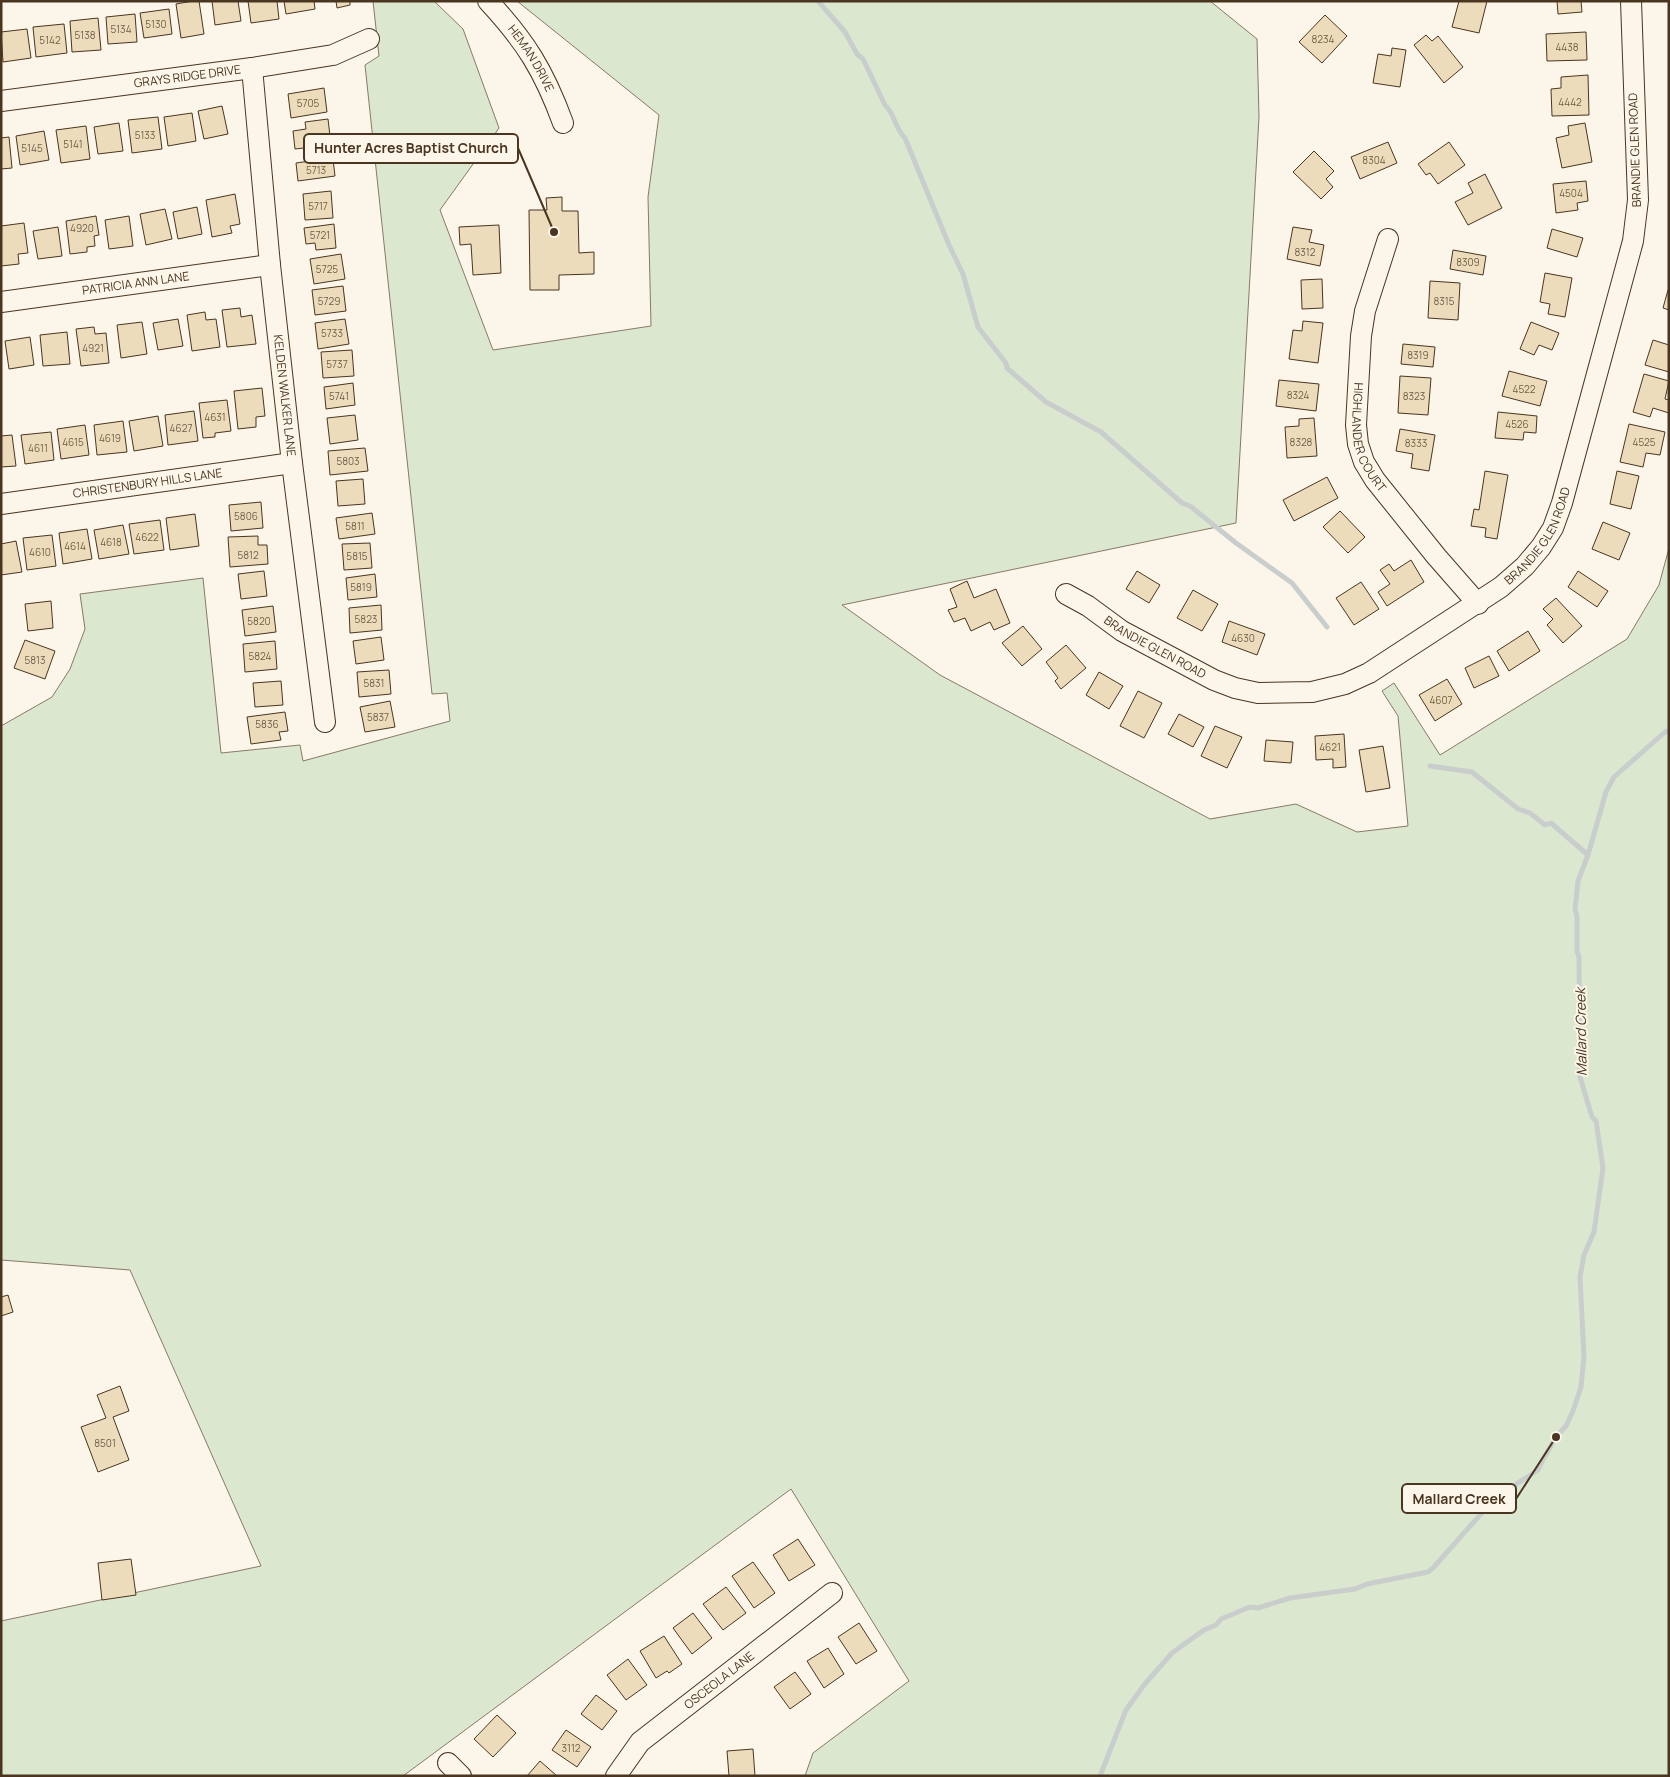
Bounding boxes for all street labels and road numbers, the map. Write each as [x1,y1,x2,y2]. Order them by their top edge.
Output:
street label: HEMAN DRIVE [504,21,558,95]
street label: GRAYS RIDGE DRIVE [133,61,242,91]
street label: BRANDIE GLEN ROAD [1624,92,1645,208]
street label: PATRICIA ANN LANE [81,267,190,299]
street label: KELDEN WALKER LANE [270,333,300,457]
street label: HIGHLANDER COURT [1348,382,1391,496]
street label: CHRISTENBURY HILLS LANE [72,464,223,502]
street label: BRANDIE GLEN ROAD [1501,485,1574,588]
street label: BRANDIE GLEN ROAD [1101,612,1209,682]
street label: OSCEOLA LANE [680,1647,758,1713]

